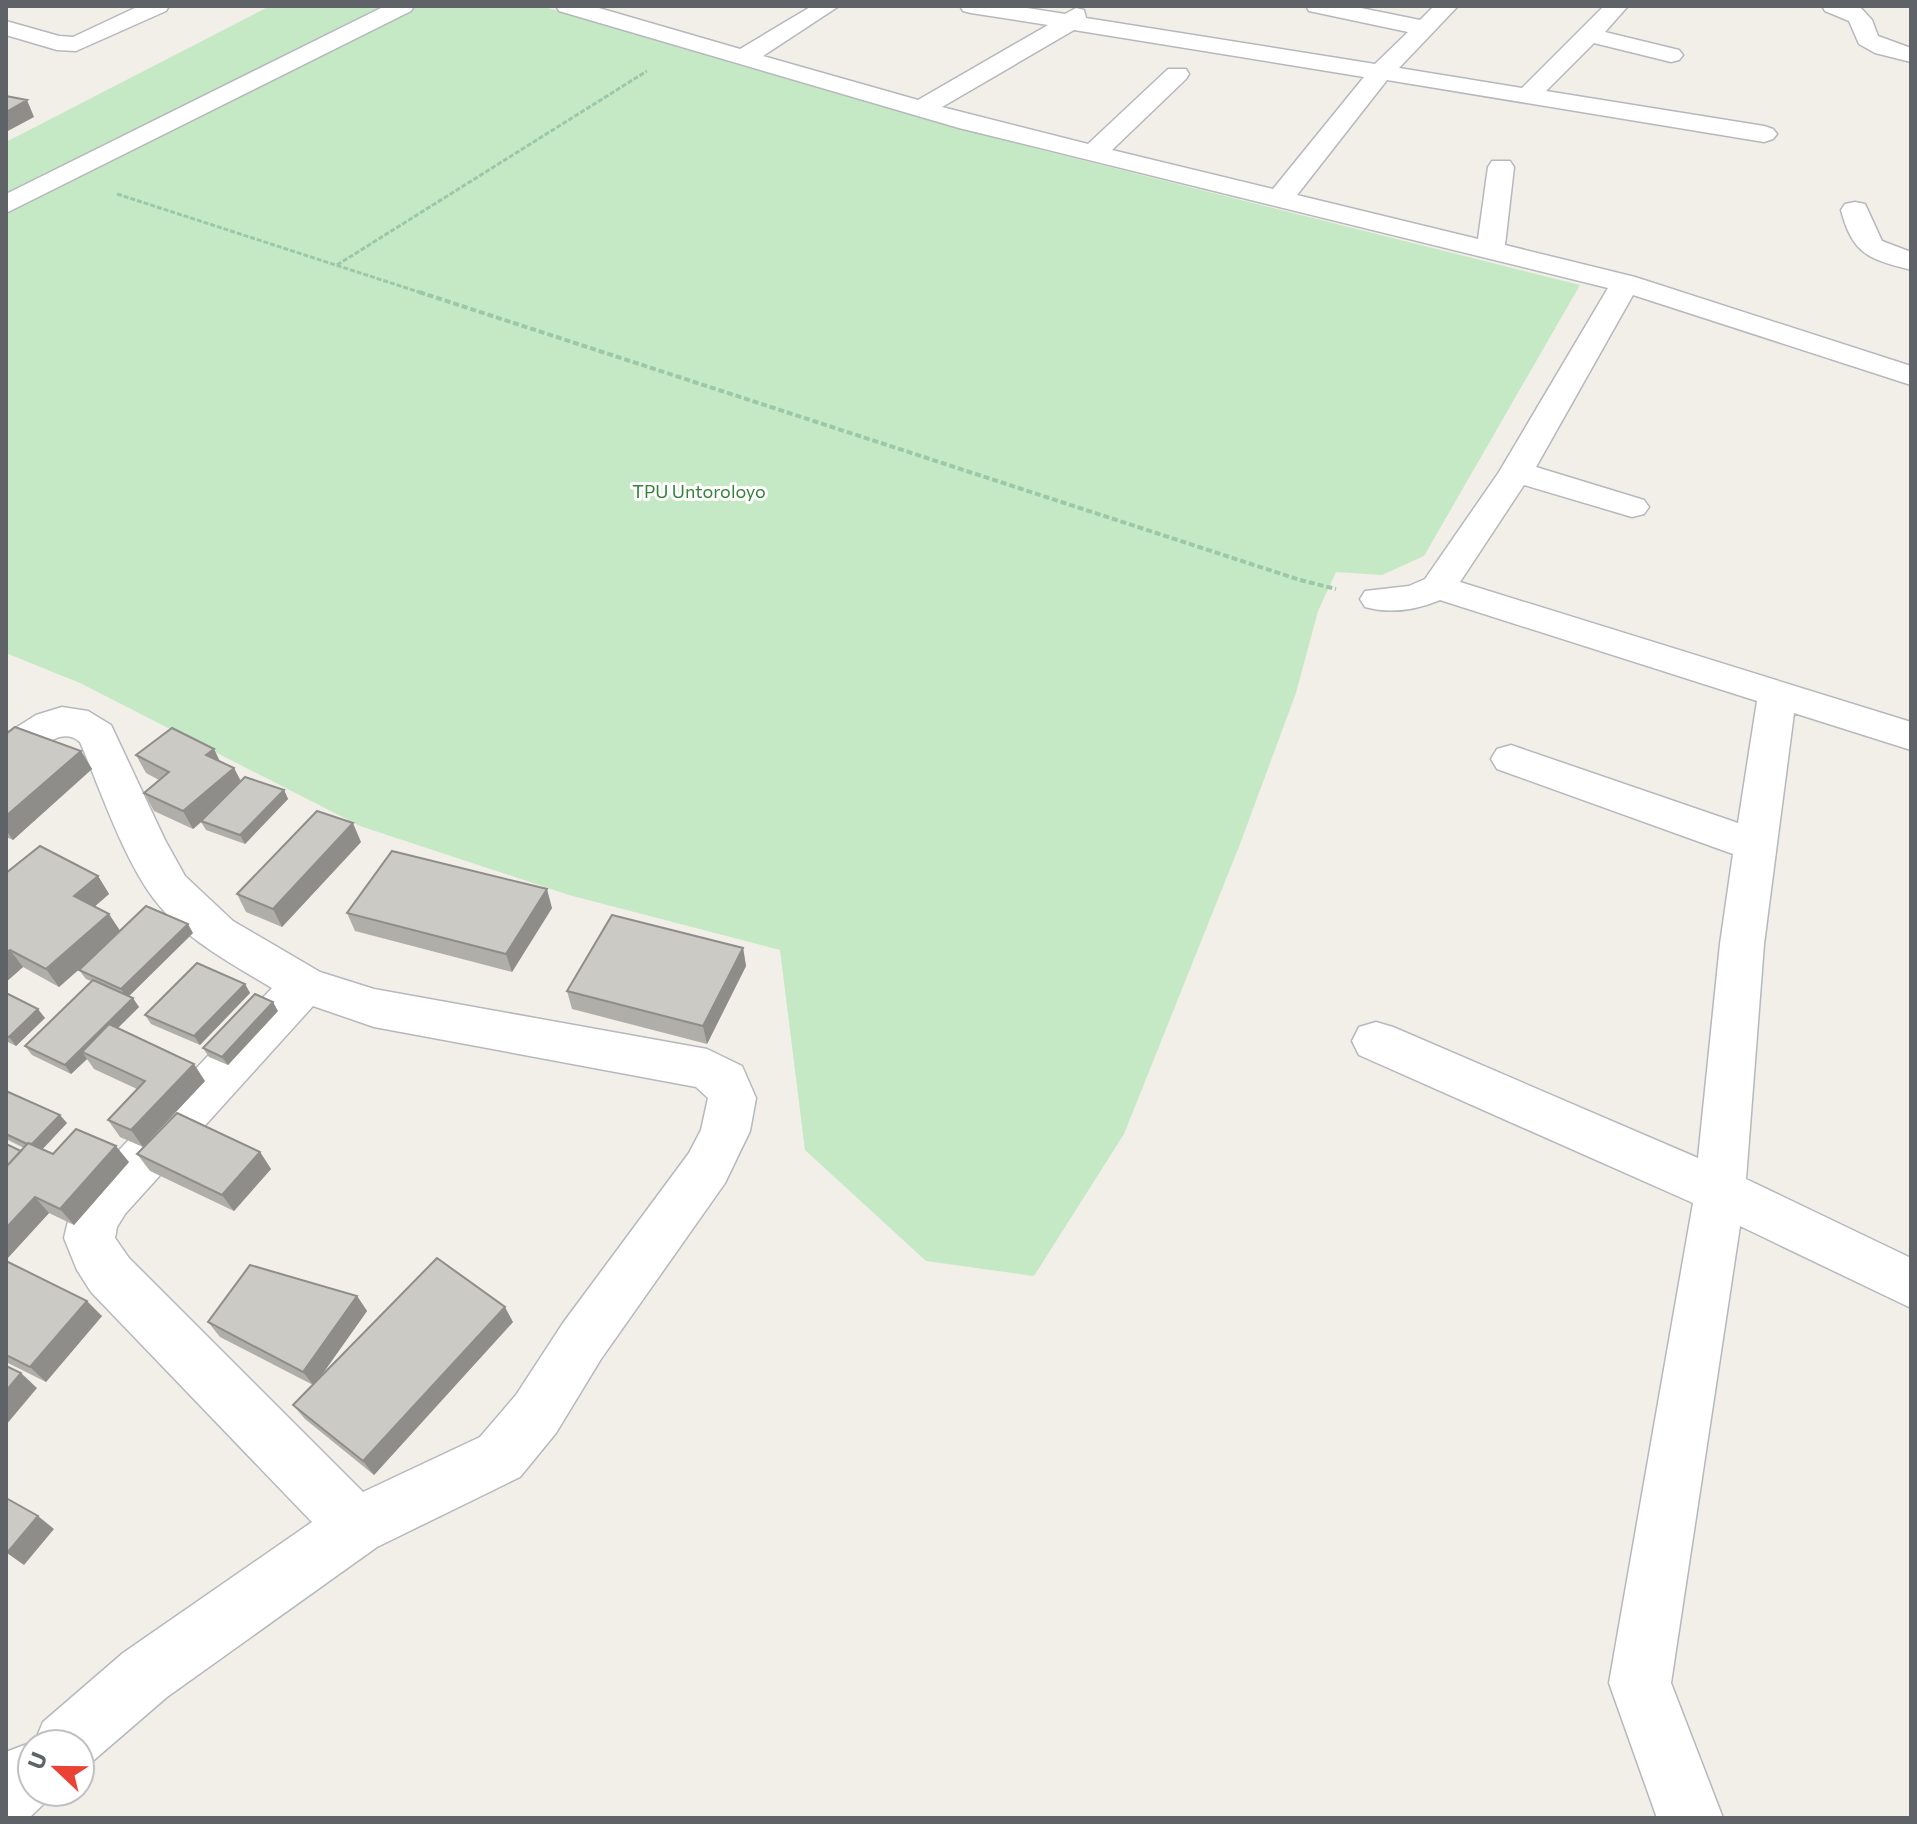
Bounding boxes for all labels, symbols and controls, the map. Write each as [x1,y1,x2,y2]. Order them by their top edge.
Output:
park label: TPU Untoroloyo [632,480,766,502]
north arrow [16,1728,96,1808]
text: U [21,1748,53,1773]

